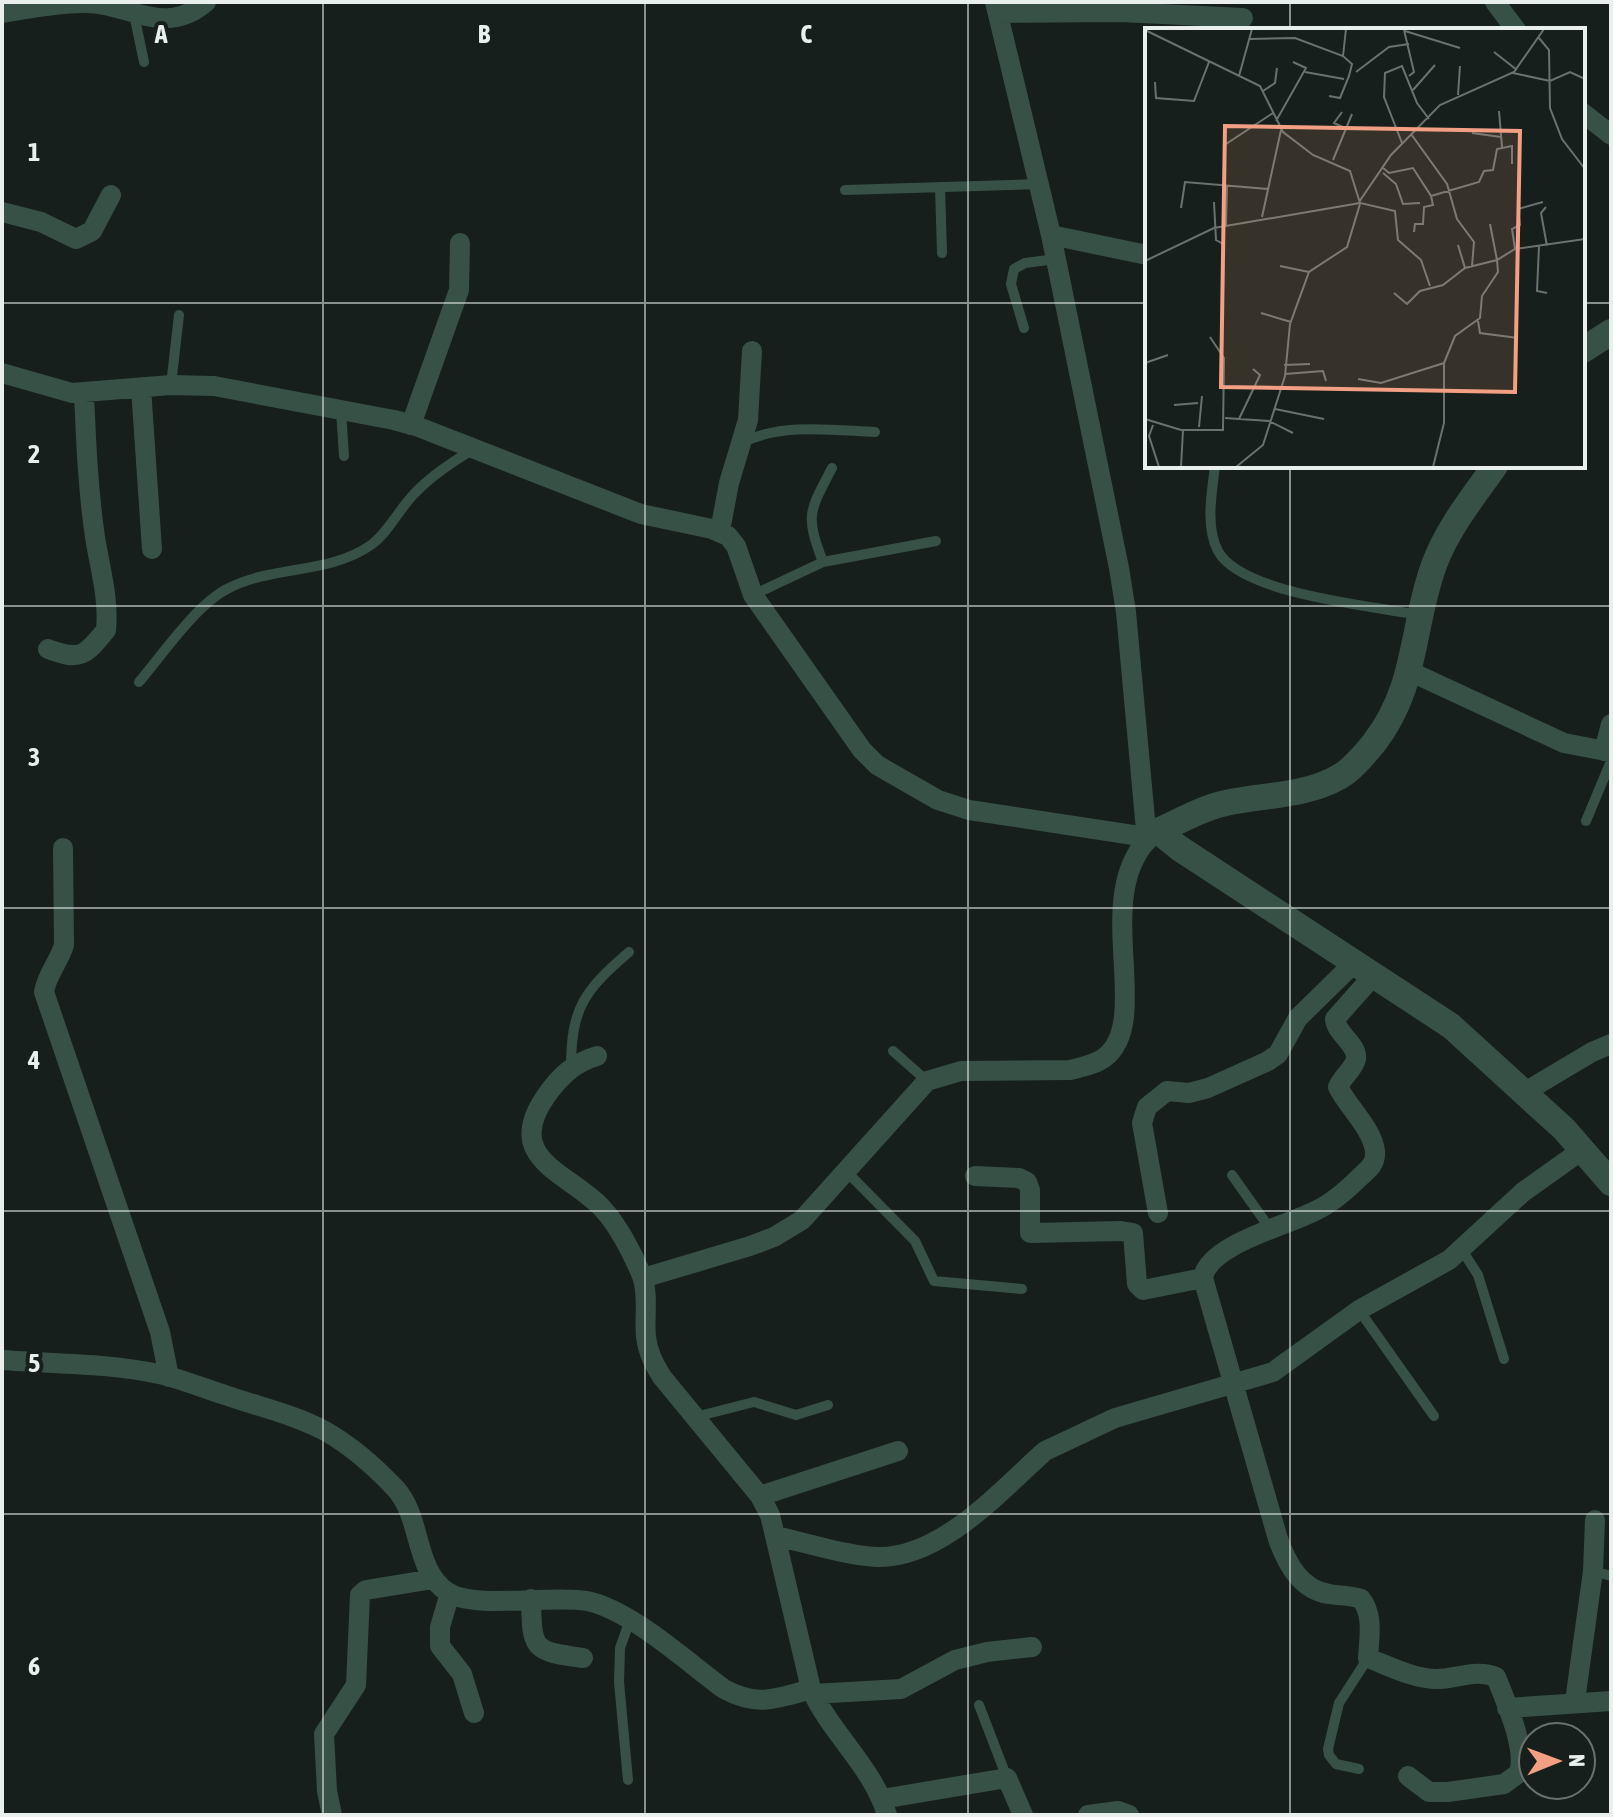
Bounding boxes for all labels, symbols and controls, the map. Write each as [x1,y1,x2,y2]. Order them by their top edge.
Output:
text: A [154,19,168,49]
text: B [478,19,491,49]
text: C [800,19,812,49]
inset map [1145,28,1585,468]
text: 1 [28,137,40,167]
text: 2 [28,439,40,469]
text: 3 [28,742,40,772]
text: 4 [27,1045,40,1075]
text: 5 [28,1348,40,1378]
text: 6 [28,1651,40,1681]
north arrow [1517,1721,1597,1801]
text: N [1564,1754,1590,1767]

